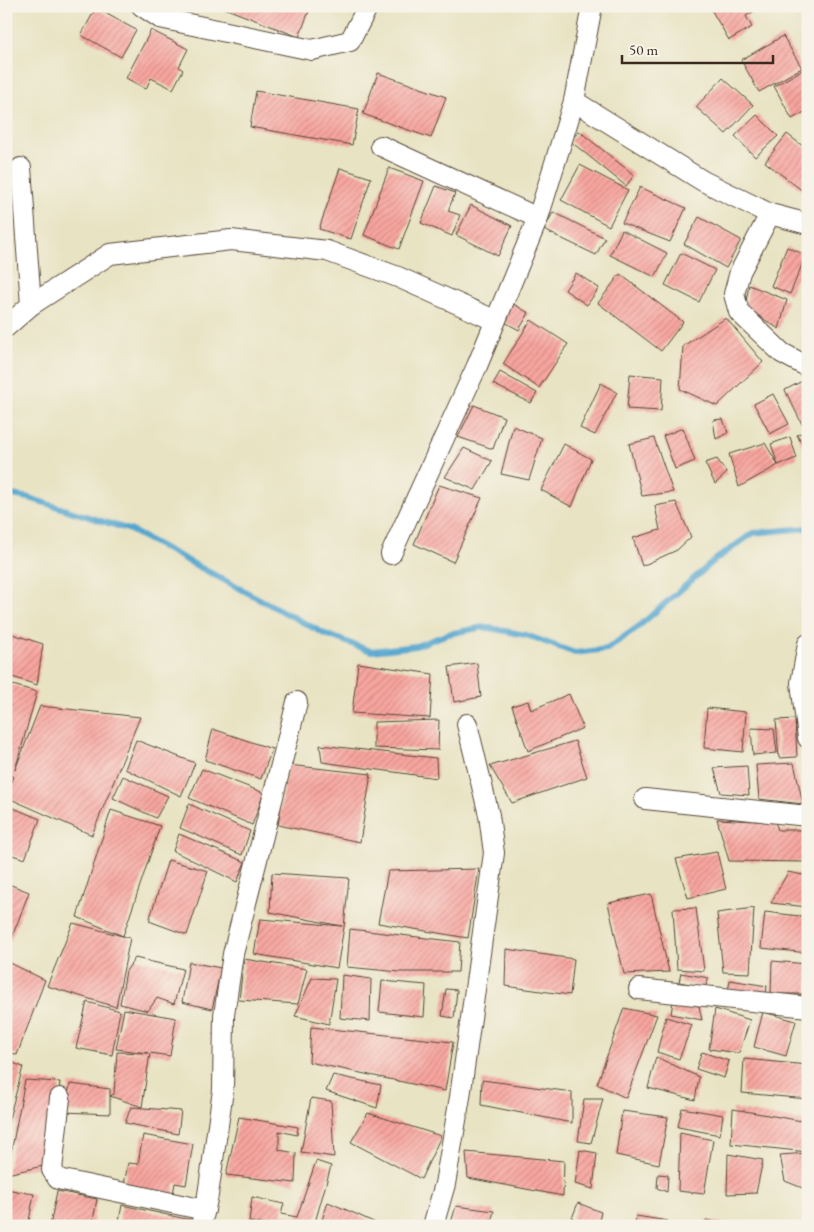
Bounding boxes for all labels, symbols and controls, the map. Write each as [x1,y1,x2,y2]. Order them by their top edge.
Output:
scale bar [622,32,773,64]
text: 50 m [629,40,658,59]

